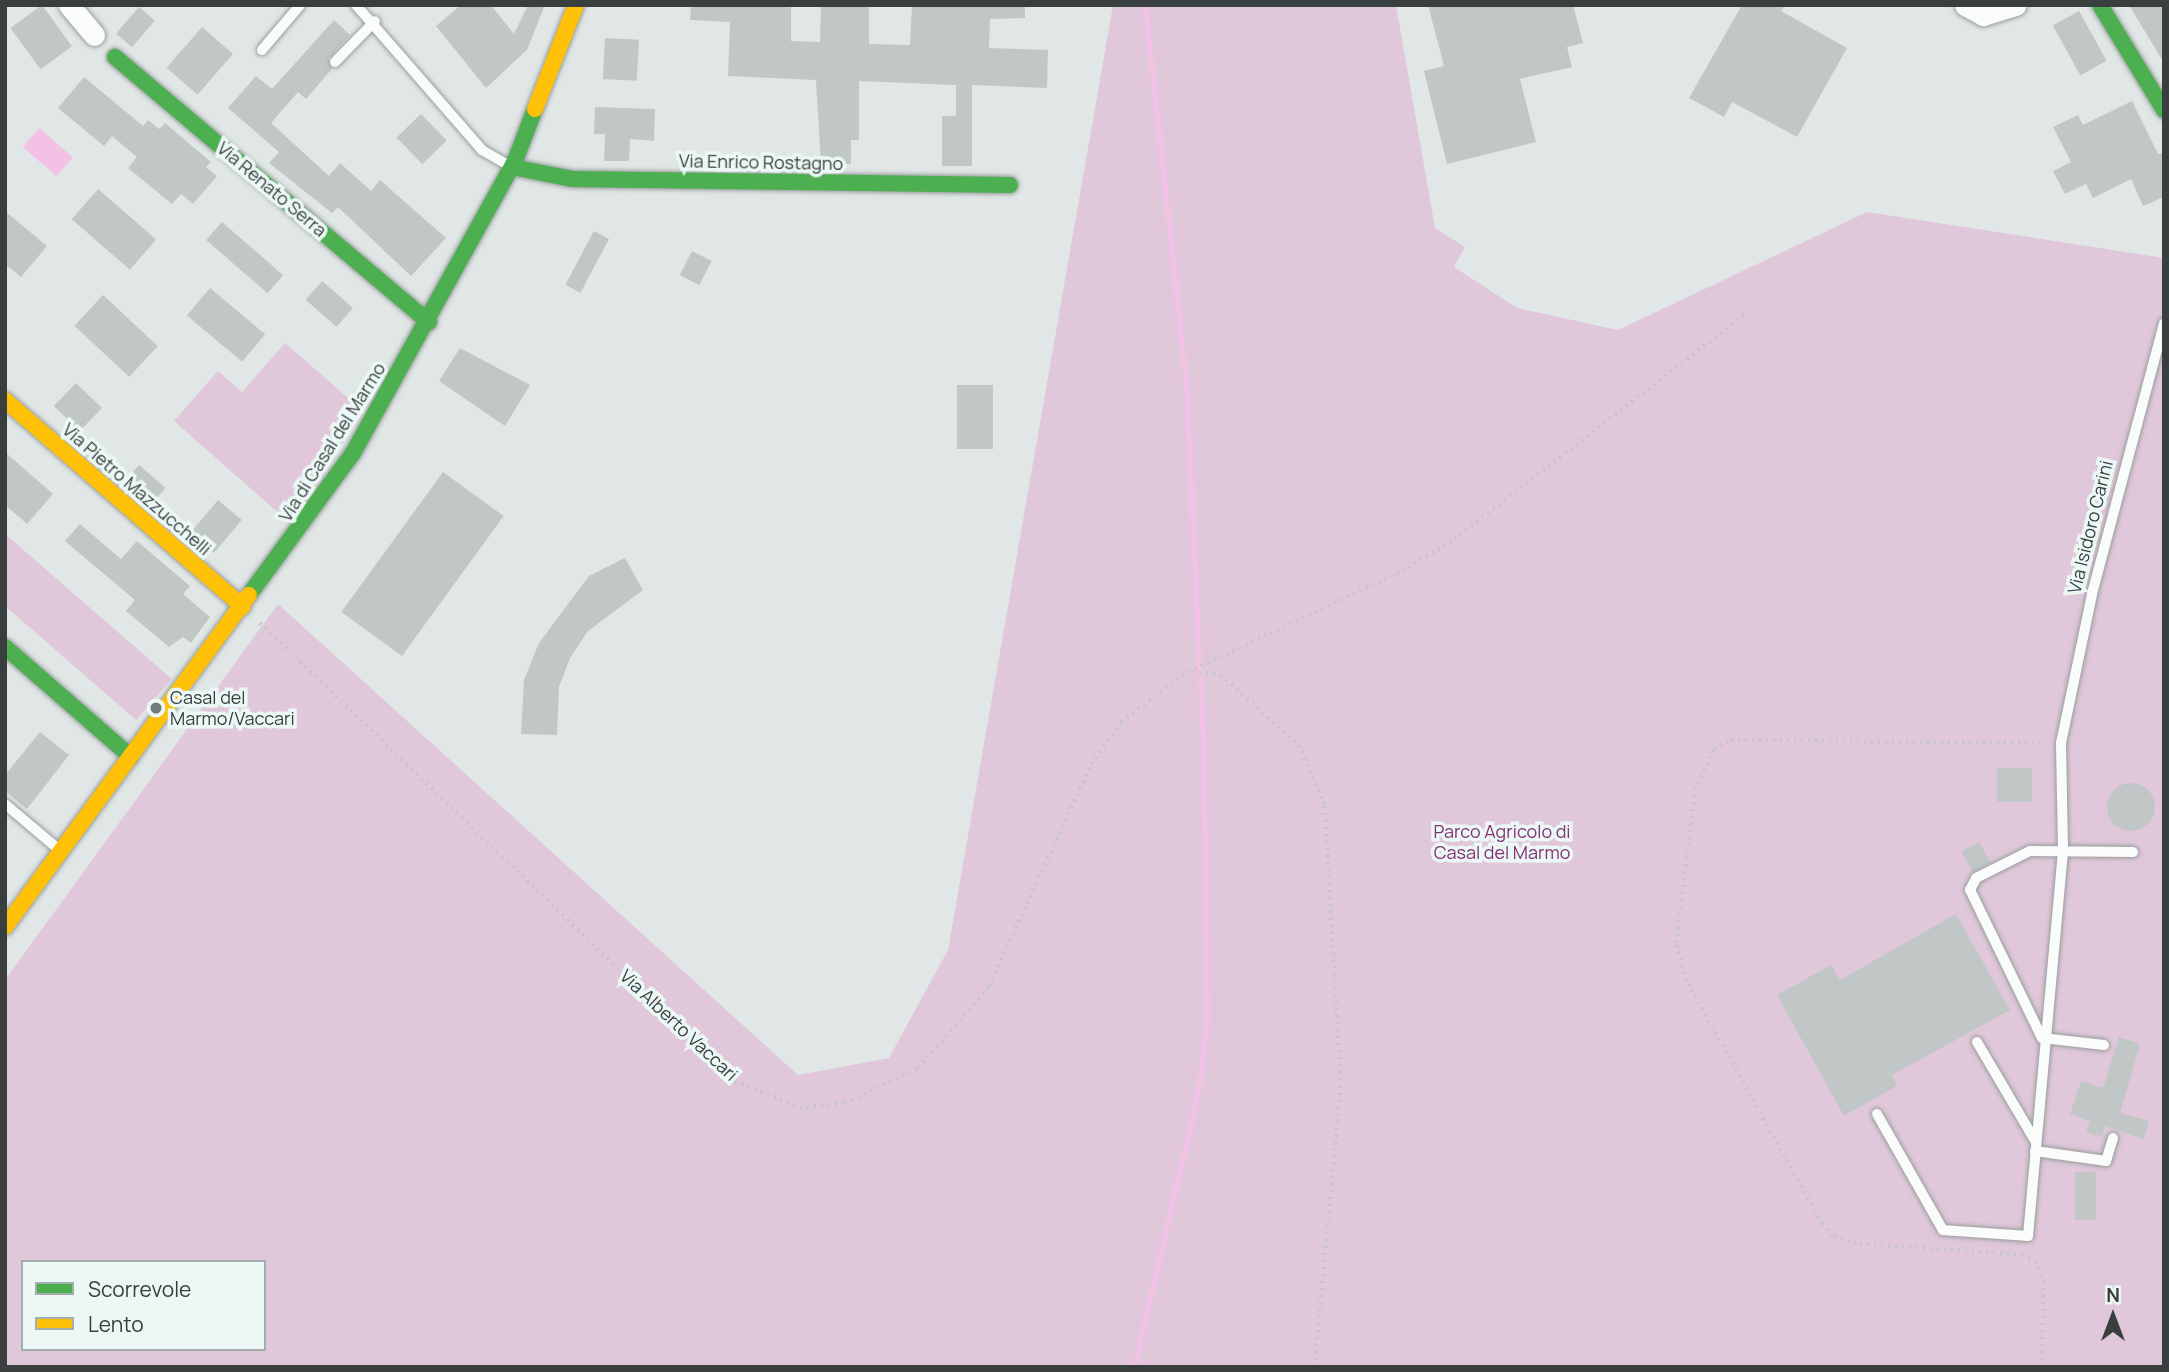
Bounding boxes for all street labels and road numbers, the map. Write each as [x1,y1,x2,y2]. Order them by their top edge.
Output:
street label: Via Renato Serra [213,137,331,241]
street label: Via Enrico Rostagno [679,150,843,174]
street label: Via di Casal del Marmo [274,359,390,525]
street label: Via Pietro Mazzucchelli [58,419,216,559]
street label: Via Isidoro Carini [2063,458,2117,596]
street label: Via Alberto Vaccari [616,965,742,1085]

